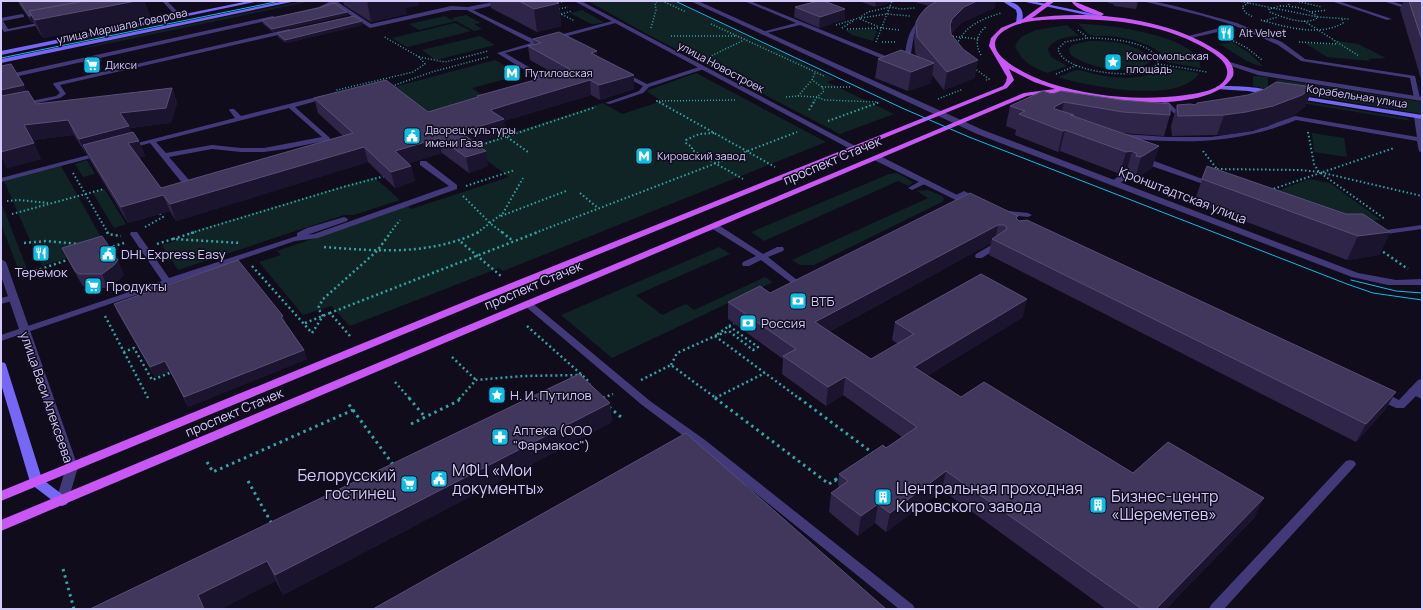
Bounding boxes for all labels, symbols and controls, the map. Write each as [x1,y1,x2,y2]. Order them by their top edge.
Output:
street label: улица Маршала Говорова [55,4,189,47]
restaurant icon: Alt Velvet [1216,23,1236,43]
place label: Alt Velvet [1239,25,1286,40]
street label: улица Новостроек [675,37,768,96]
place label: Комсомольская площадь [1126,48,1209,76]
place icon: Комсомольская площадь [1103,52,1123,72]
supermarket icon: Дикси [82,55,102,75]
place label: Дикси [105,57,137,72]
metro station icon: Путиловская [502,63,522,83]
place label: Путиловская [525,65,593,80]
street label: Корабельная улица [1305,80,1409,111]
place label: Дворец культуры имени Газа [425,122,516,150]
public building icon: Дворец культуры имени Газа [402,126,422,146]
street label: проспект Стачек [780,131,884,189]
metro station icon: Кировский завод [634,146,654,166]
place label: Кировский завод [657,148,746,163]
street label: Кронштадтская улица [1116,162,1250,228]
restaurant icon: Теремок [31,243,51,263]
public building icon: DHL Express Easy [98,244,118,264]
place label: DHL Express Easy [121,245,226,263]
street label: проспект Стачек [481,256,585,314]
place label: Теремок [15,263,68,281]
supermarket icon: Продукты [83,276,103,296]
place label: Продукты [106,277,167,295]
bank icon: ВТБ [788,291,808,311]
place label: ВТБ [811,292,834,310]
bank icon: Россия [738,313,758,333]
place label: Россия [761,314,805,332]
street label: улица Васи Алексеева [16,329,78,465]
street label: проспект Стачек [182,383,286,441]
place icon: Н. И. Путилов [487,385,507,405]
place label: Н. И. Путилов [510,386,592,404]
place label: Аптека (ООО "Фармакос") [513,421,593,454]
pharmacy icon: Аптека (ООО "Фармакос") [490,427,510,447]
place label: МФЦ «Мои документы» [452,459,545,499]
place label: Белорусский гостинец [297,464,396,504]
public building icon: МФЦ «Мои документы» [429,469,449,489]
supermarket icon: Белорусский гостинец [399,474,419,494]
place label: Центральная проходная Кировского завода [896,477,1083,517]
place label: Бизнес-центр «Шереметев» [1111,485,1219,525]
building icon: Центральная проходная Кировского завода [873,487,893,507]
building icon: Бизнес-центр «Шереметев» [1088,495,1108,515]

